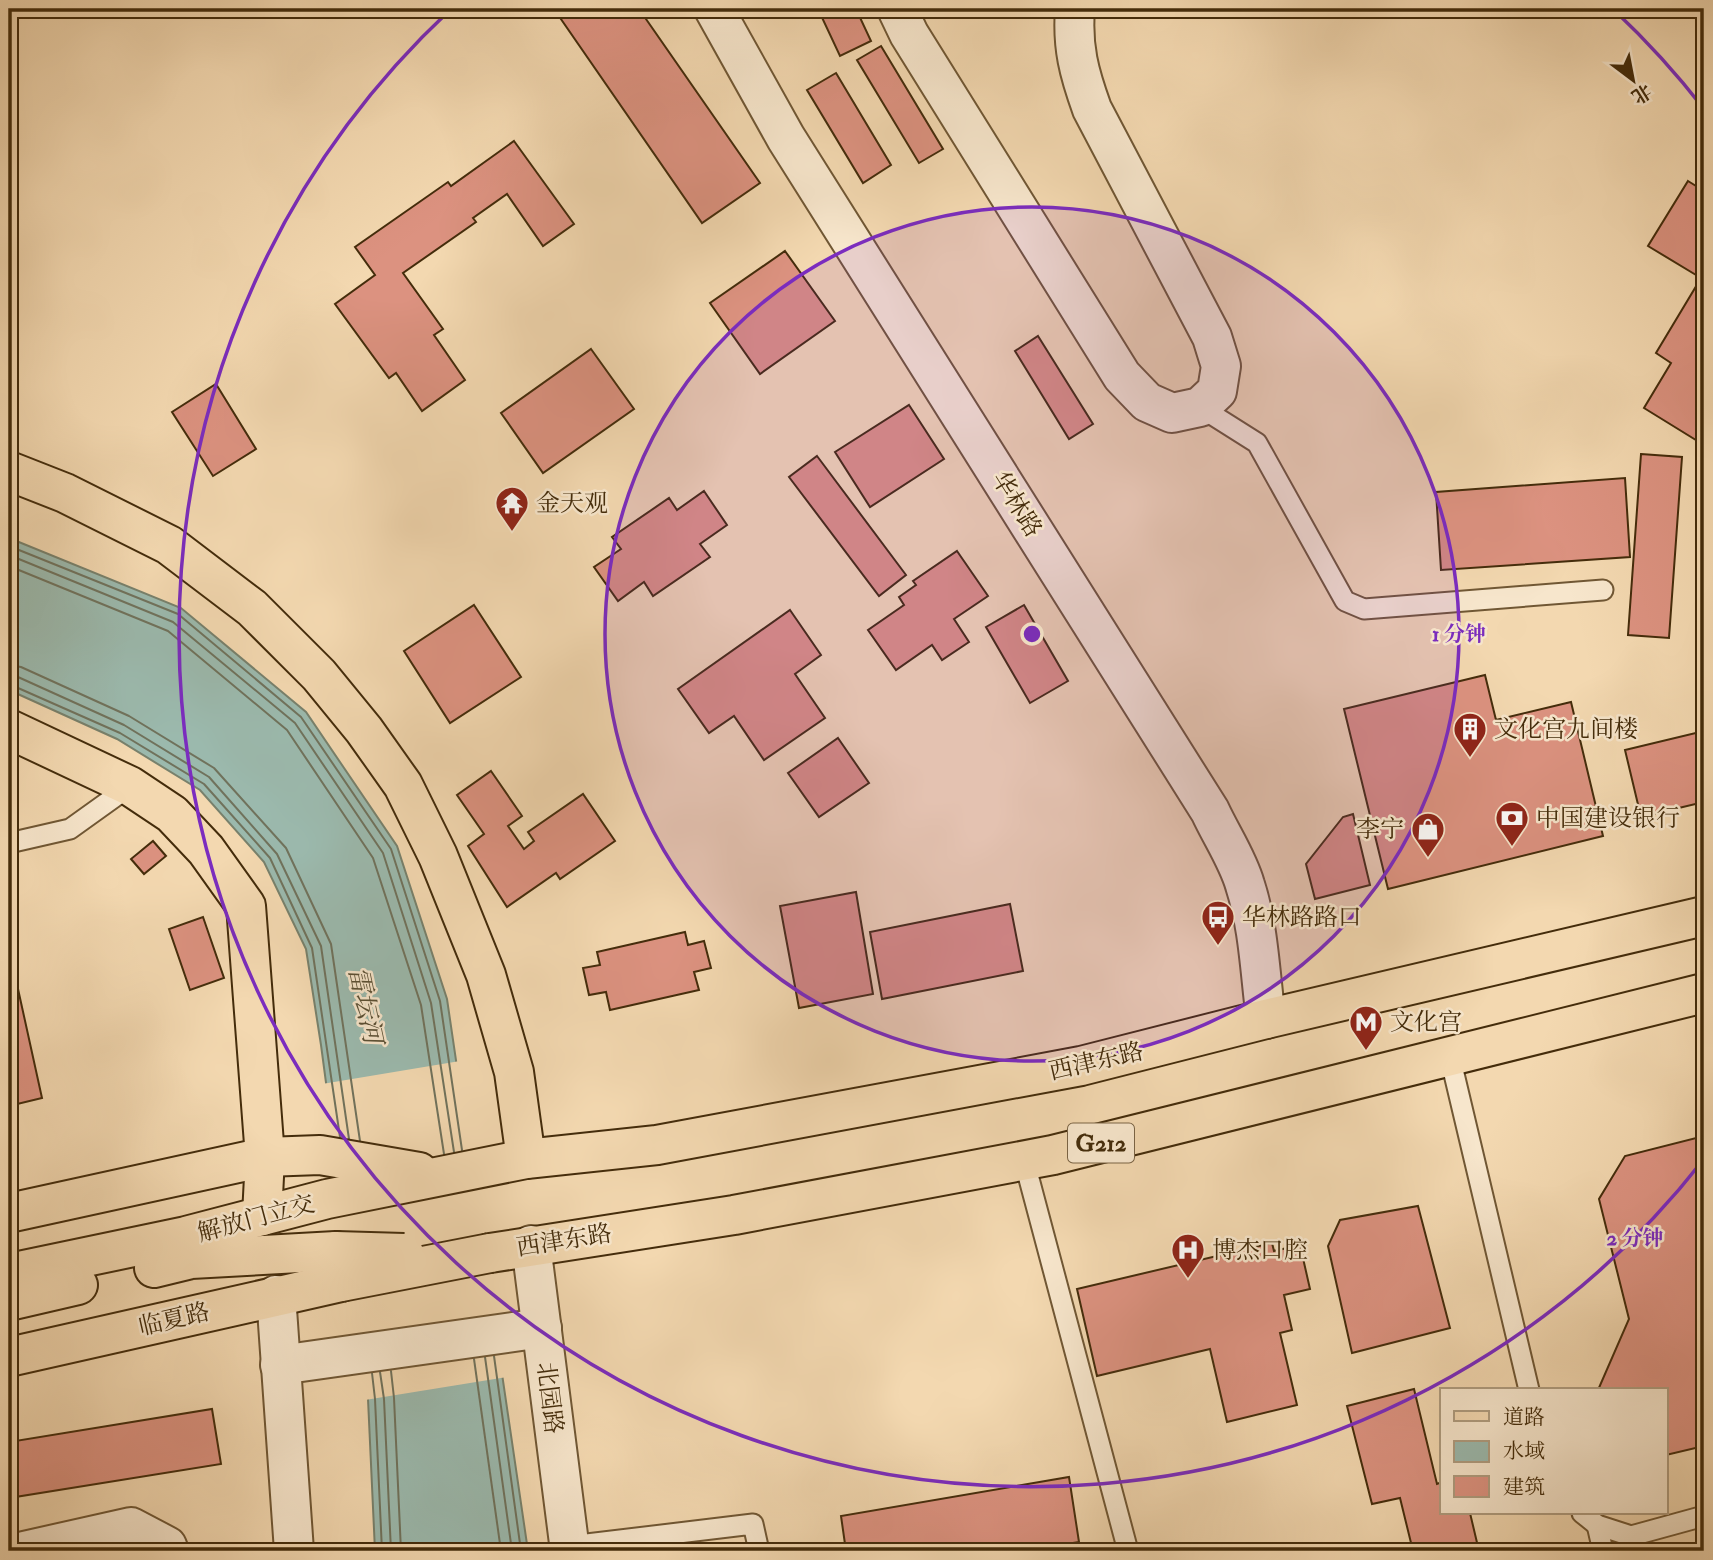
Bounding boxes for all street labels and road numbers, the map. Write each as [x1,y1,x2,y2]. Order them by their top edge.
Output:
street label: 华林路 [984,466,1049,543]
street label: 西津东路 [1046,1036,1146,1087]
road number: G212 [1068,1124,1134,1162]
street label: 解放门立交 [194,1188,318,1249]
street label: 西津东路 [514,1218,614,1263]
street label: 临夏路 [136,1296,213,1343]
street label: 北园路 [530,1360,569,1436]

